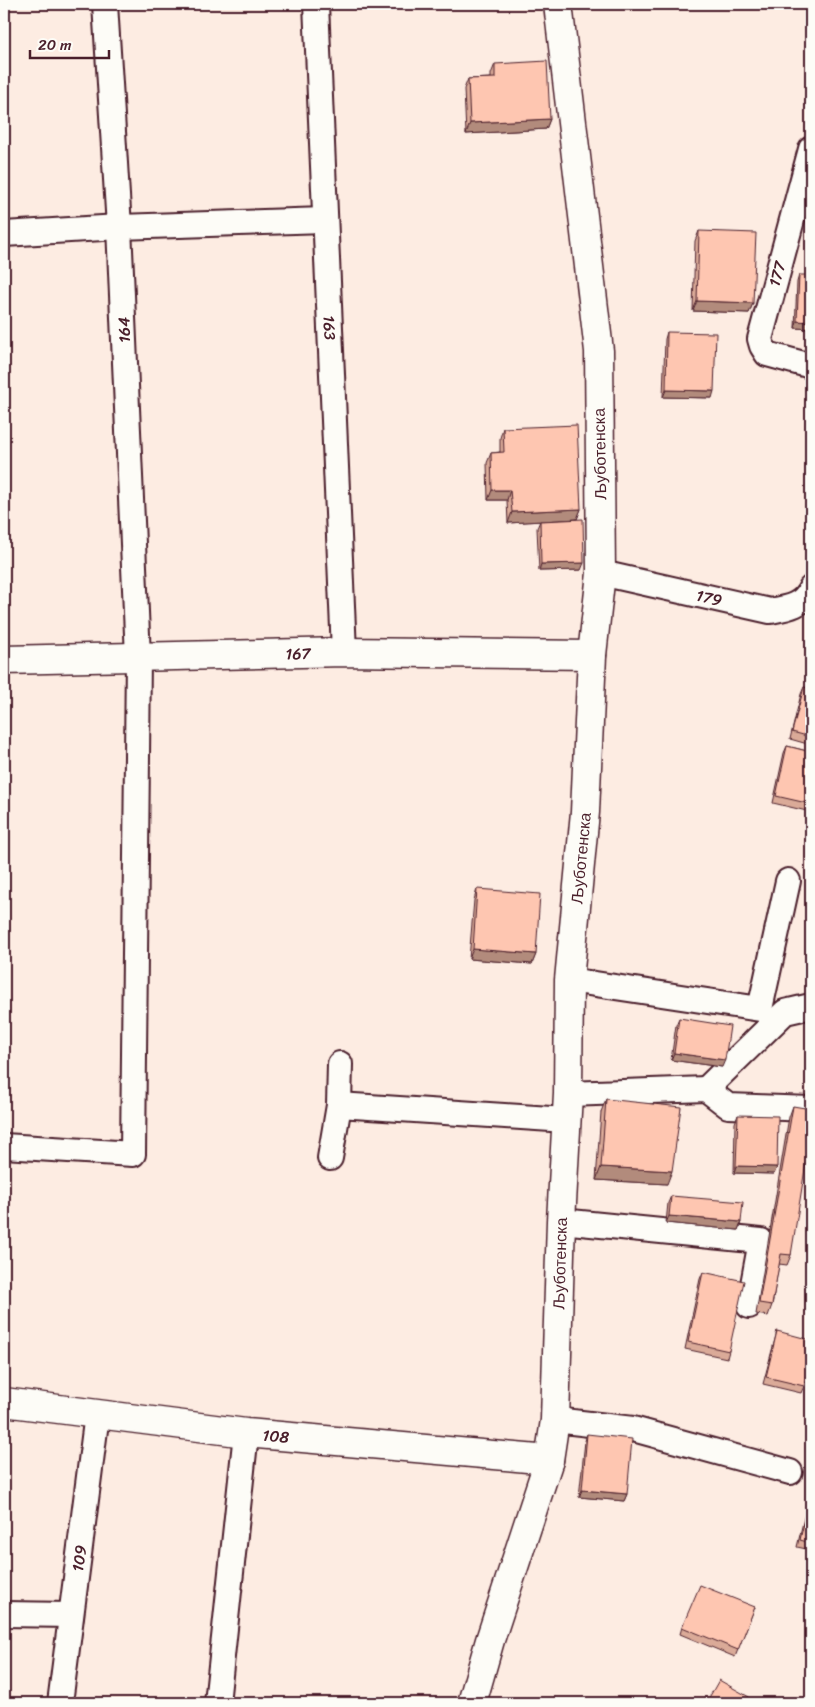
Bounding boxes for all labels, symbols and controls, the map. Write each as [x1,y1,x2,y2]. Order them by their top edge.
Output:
scale bar [30,28,109,60]
text: 20 m [38,32,72,58]
street label: 177 [760,257,794,290]
street label: 163 [315,315,345,341]
street label: 164 [109,317,139,343]
street label: Љуботенска [585,408,615,500]
street label: 179 [694,580,725,614]
street label: 167 [285,638,312,668]
street label: Љуботенска [562,811,599,905]
street label: Љуботенска [544,1217,576,1310]
street label: 108 [261,1420,291,1451]
street label: 109 [62,1543,95,1573]

